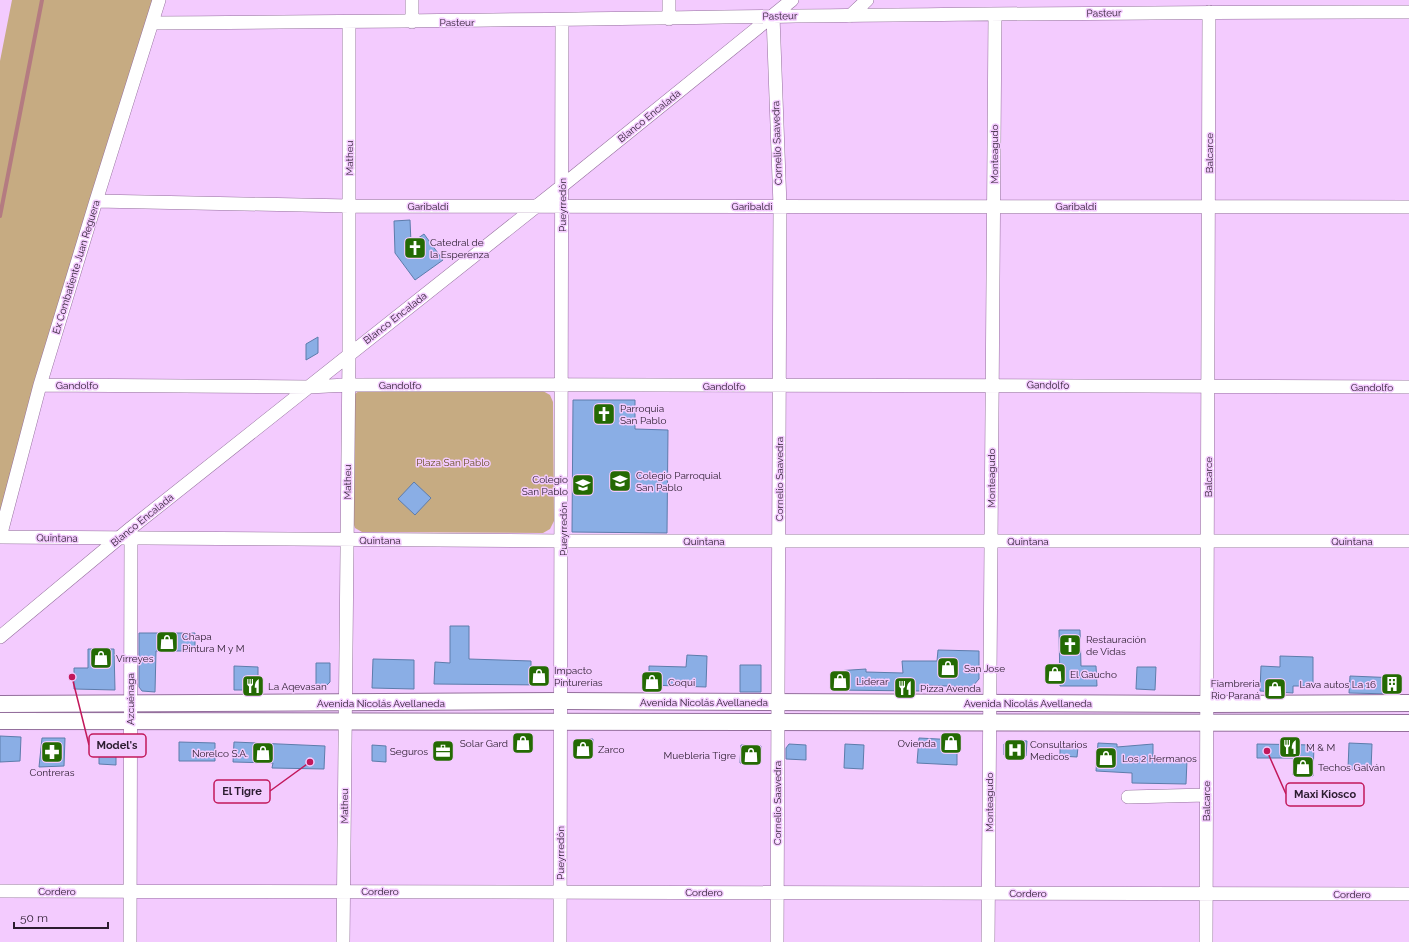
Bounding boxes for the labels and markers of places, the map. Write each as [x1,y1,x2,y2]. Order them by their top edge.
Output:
church icon: Catedral de la Esperenza [402,235,428,261]
place label: Catedral de la Esperenza [430,237,489,260]
church icon: Parroquia San Pablo [591,401,617,427]
place label: Parroquia San Pablo [620,403,666,426]
school or university icon: Colegio Parroquial San Pablo [607,468,633,494]
place label: Colegio Parroquial San Pablo [636,470,721,493]
school or university icon: Colegio San Pablo [570,472,596,498]
place label: Colegio San Pablo [522,474,568,497]
shop icon: Chapa Pintura M y M [154,629,180,655]
place label: Chapa Pintura M y M [182,631,244,654]
church icon: Restauración de Vidas [1057,632,1083,658]
place label: Restauración de Vidas [1086,634,1146,657]
shop icon: Virreyes [88,645,114,671]
place label: Virreyes [116,653,154,664]
shop icon: San Jose [935,655,961,681]
shop icon: El Gaucho [1042,661,1068,687]
shop icon: Impacto Pinturerías [526,663,552,689]
place label: San Jose [964,663,1005,674]
place label: Impacto Pinturerías [554,665,603,688]
shop icon: Liderar [827,668,853,694]
shop icon: Coqui [639,669,665,695]
place label: El Gaucho [1070,669,1117,680]
building icon: Lava autos La 16 [1379,671,1405,697]
restaurant icon: La Aqevasan [240,673,266,699]
restaurant icon: Pizza Avenda [892,675,918,701]
place label: Liderar [856,676,889,687]
shop icon: Fiambreria Rio Paraná [1262,676,1288,702]
place label: Coqui [668,677,695,688]
place label: Fiambreria Rio Paraná [1211,678,1260,701]
place label: Lava autos La 16 [1300,679,1376,690]
place label: La Aqevasan [268,681,327,692]
place label: Pizza Avenda [920,683,981,694]
shop icon: Solar Gard [510,730,536,756]
shop icon: Ovienda [938,730,964,756]
callout: Model's [89,734,146,757]
restaurant icon: M & M [1277,734,1303,760]
shop icon: Zarco [570,736,596,762]
hospital icon: Consultarios Medicos [1002,737,1028,763]
office icon: Seguros [430,738,456,764]
place label: Solar Gard [460,738,508,749]
place label: Ovienda [898,738,936,749]
pharmacy icon: Contreras [39,739,65,765]
place label: Consultarios Medicos [1030,739,1088,762]
shop icon: Norelco S.A. [250,740,276,766]
shop icon: Muebleria Tigre [738,742,764,768]
place label: M & M [1306,742,1335,753]
place label: Zarco [598,744,625,755]
shop icon: Los 2 Hermanos [1093,745,1119,771]
place label: Seguros [390,746,428,757]
place label: Norelco S.A. [192,748,248,759]
place label: Muebleria Tigre [664,750,736,761]
place label: Los 2 Hermanos [1122,753,1197,764]
shop icon: Techos Galván [1290,754,1316,780]
place label: Techos Galván [1318,762,1385,773]
place label: Contreras [30,767,75,778]
callout: El Tigre [214,780,270,803]
callout: Maxi Kiosco [1286,783,1364,806]

